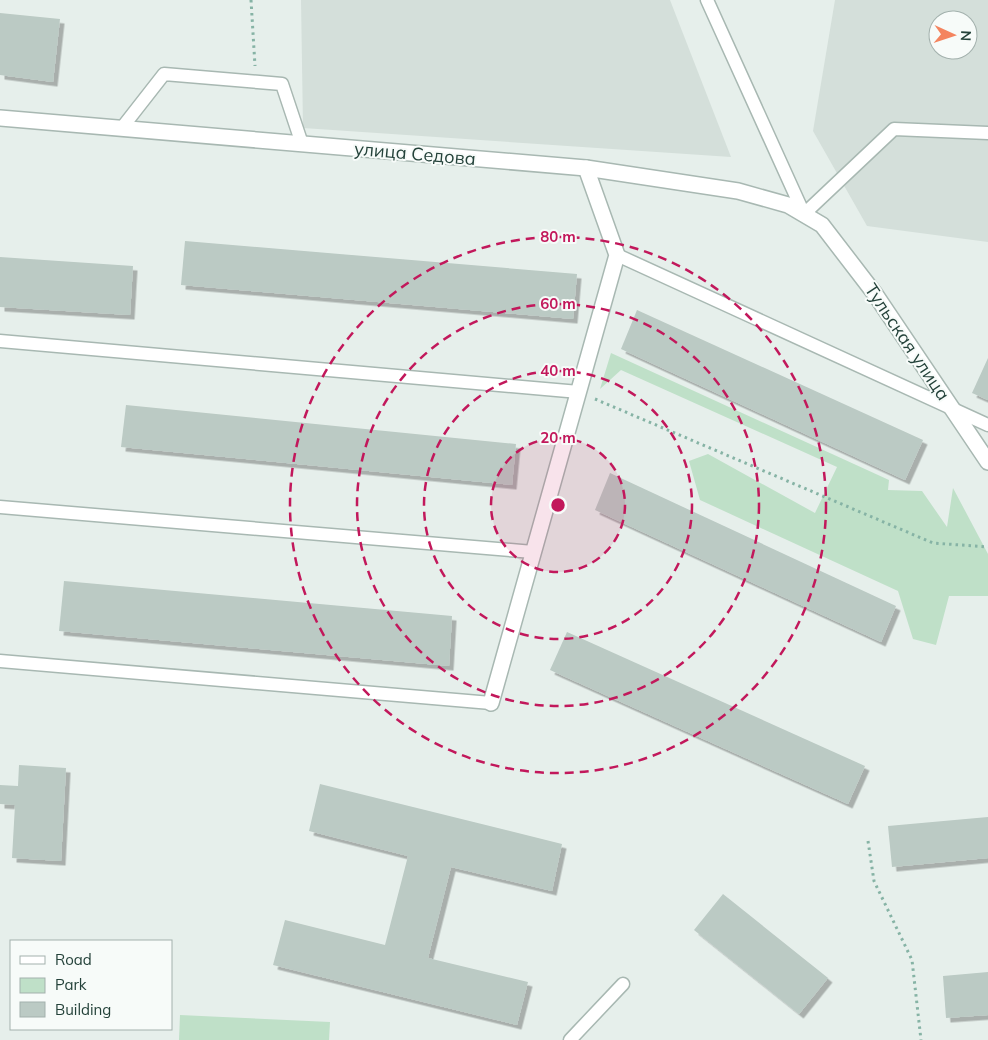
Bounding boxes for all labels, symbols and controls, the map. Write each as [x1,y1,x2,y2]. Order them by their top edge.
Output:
north arrow [928,10,978,60]
text: N [957,30,975,41]
street label: улица Седова [353,137,477,170]
text: 80 m [540,227,576,246]
street label: Тульская улица [860,279,955,405]
text: 60 m [540,294,576,313]
text: 40 m [540,361,576,380]
text: 20 m [540,428,576,447]
centre of rings [549,496,567,514]
legend [10,940,172,1030]
text: Road [55,950,92,969]
text: Park [55,975,87,994]
text: Building [55,1000,111,1019]

